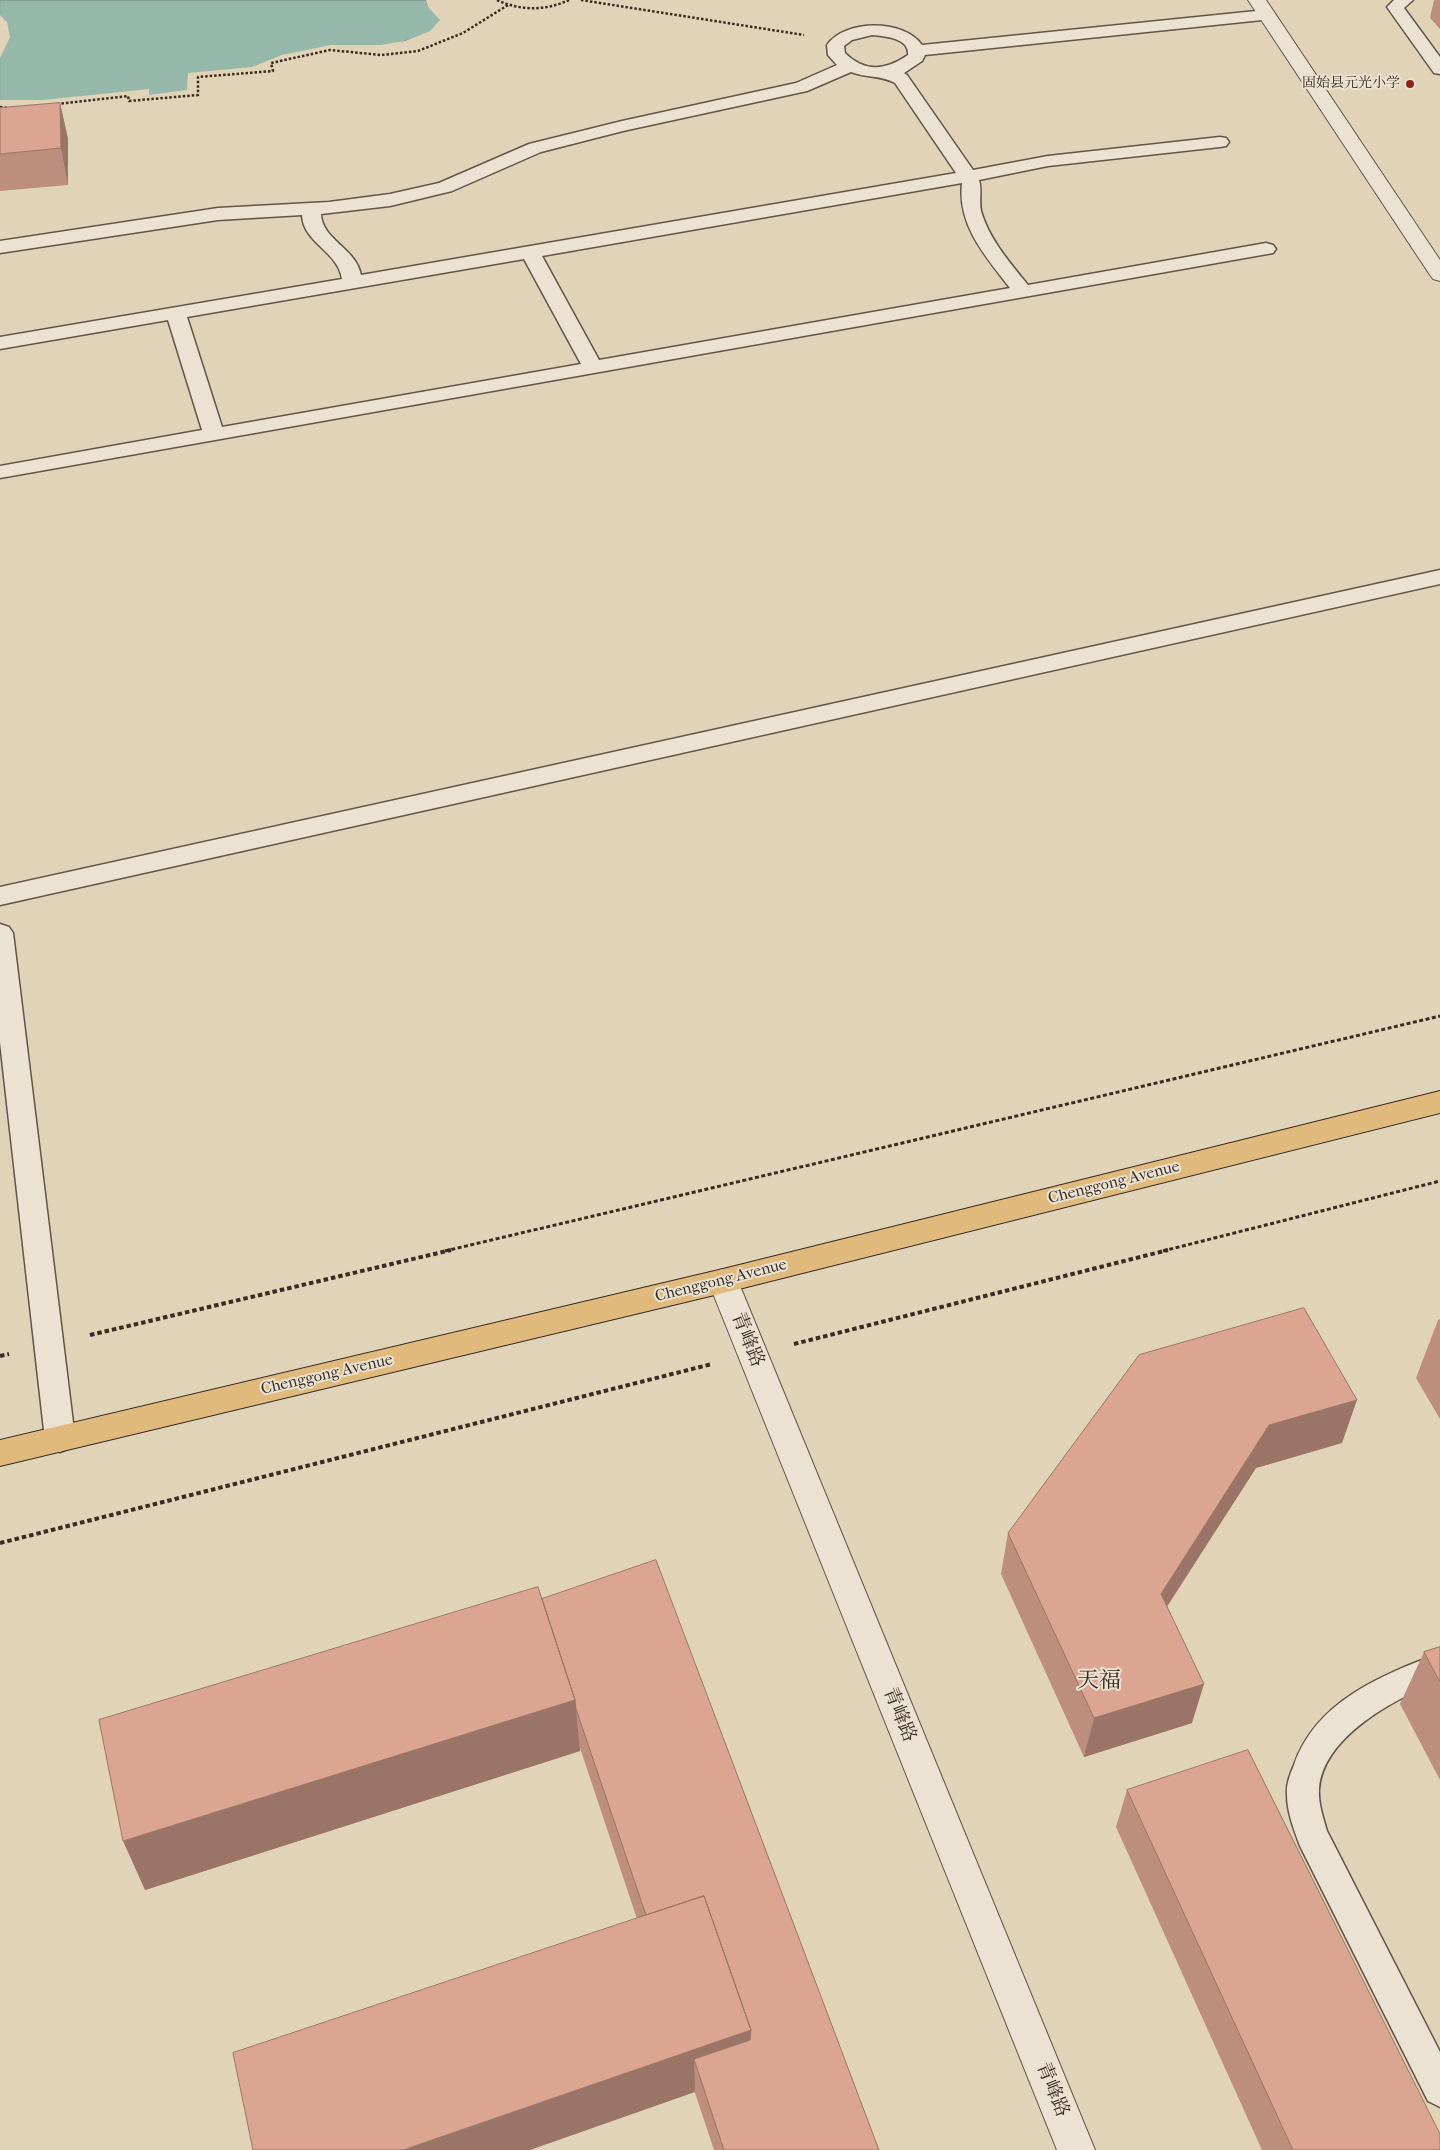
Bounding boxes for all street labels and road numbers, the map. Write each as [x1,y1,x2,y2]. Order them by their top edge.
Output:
street label: Chenggong Avenue [1046,1157,1182,1209]
street label: Chenggong Avenue [653,1255,789,1307]
street label: 青峰路 [726,1309,768,1371]
street label: Chenggong Avenue [259,1350,395,1400]
street label: 青峰路 [878,1684,920,1746]
street label: 青峰路 [1031,2059,1073,2121]

